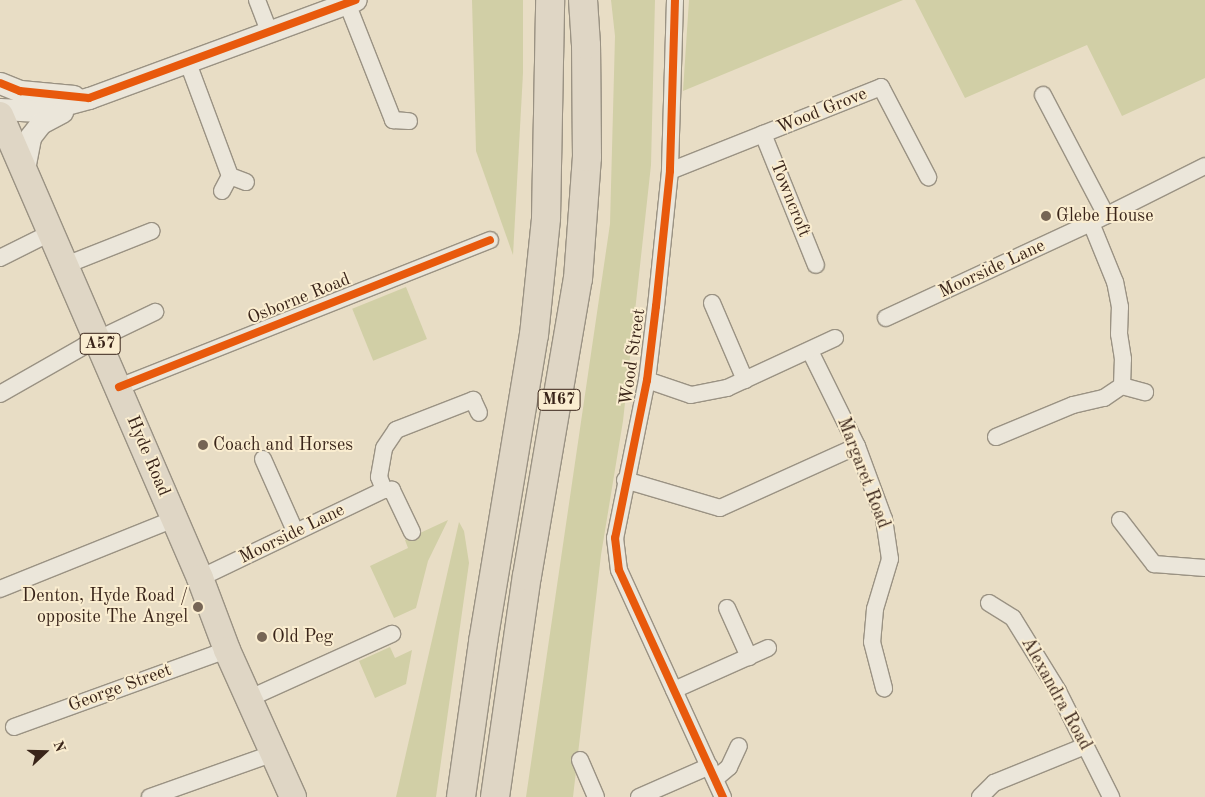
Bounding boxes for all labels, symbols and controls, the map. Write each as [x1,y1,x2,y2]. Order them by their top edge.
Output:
street label: Wood Grove [774,83,870,139]
street label: Towncroft [765,158,815,240]
place label: Glebe House [1056,205,1153,227]
marker: Glebe House [1040,210,1052,222]
street label: Moorside Lane [935,235,1049,303]
street label: Osborne Road [244,269,354,329]
street label: Wood Street [616,307,650,407]
road number: A57 [79,330,121,358]
road number: M67 [536,386,582,414]
street label: Hyde Road [121,412,175,500]
street label: Margaret Road [832,414,894,532]
place label: Coach and Horses [213,434,353,456]
marker: Coach and Horses [197,439,209,451]
street label: Moorside Lane [236,499,348,569]
place label: Denton, Hyde Road / opposite The Angel [22,586,188,628]
marker: Denton, Hyde Road / opposite The Angel [192,601,204,613]
place label: Old Peg [272,626,333,648]
marker: Old Peg [256,631,268,643]
street label: Alexandra Road [1016,634,1096,754]
street label: George Street [65,659,175,717]
north arrow [20,727,70,777]
text: N [51,739,67,754]

